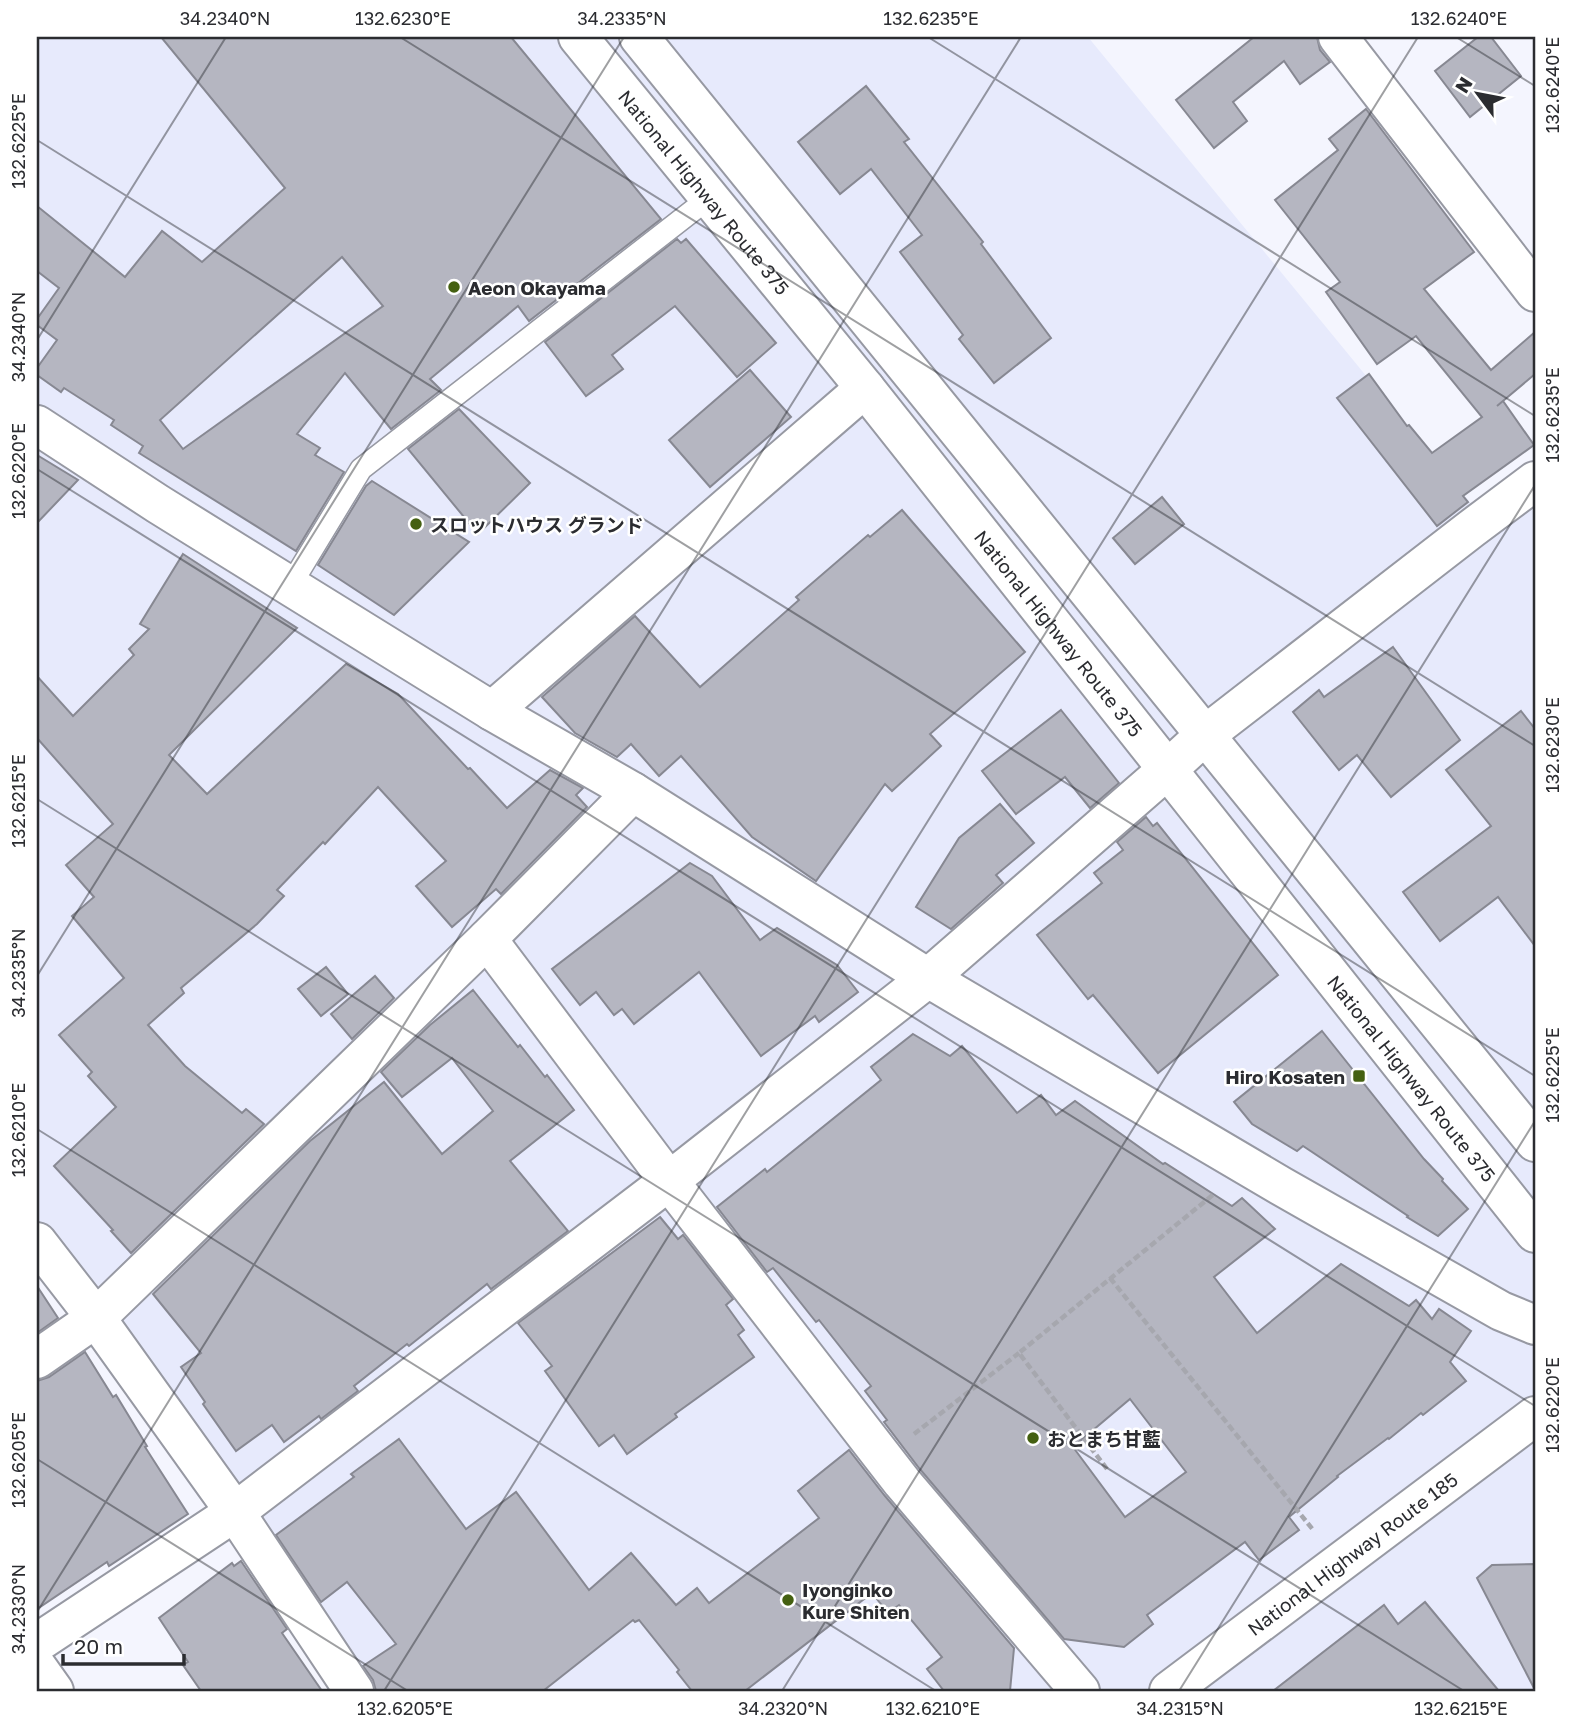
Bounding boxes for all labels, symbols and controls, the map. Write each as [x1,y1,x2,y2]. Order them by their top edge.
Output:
text: 34.2340°N [180,7,270,29]
text: 132.6230°E [355,7,451,29]
text: 34.2335°N [577,7,667,29]
text: 132.6235°E [883,7,979,29]
text: 132.6240°E [1411,7,1507,29]
text: 132.6240°E [1541,37,1563,133]
north arrow [1442,60,1512,130]
text: N [1450,73,1477,97]
street label: National Highway Route 375 [614,85,795,299]
text: 132.6225°E [7,93,29,189]
place label: Aeon Okayama [468,276,606,299]
marker: Aeon Okayama [446,279,462,295]
text: 34.2340°N [7,292,29,382]
text: 132.6235°E [1541,367,1563,463]
text: 132.6220°E [7,423,29,519]
place label: スロットハウス グランド [430,513,644,536]
marker: スロットハウス グランド [408,516,424,532]
street label: National Highway Route 375 [970,525,1148,741]
text: 132.6230°E [1541,697,1563,793]
text: 132.6215°E [7,754,29,848]
text: 34.2335°N [7,928,29,1018]
street label: National Highway Route 375 [1323,970,1501,1186]
text: 132.6225°E [1541,1027,1563,1123]
place label: Hiro Kosaten [1225,1065,1345,1088]
marker: Hiro Kosaten [1351,1068,1367,1084]
text: 132.6210°E [7,1083,29,1177]
text: 132.6220°E [1541,1357,1563,1453]
text: 132.6205°E [7,1412,29,1508]
place label: おとまち甘藍 [1047,1427,1161,1450]
marker: おとまち甘藍 [1025,1430,1041,1446]
street label: National Highway Route 185 [1243,1467,1462,1640]
text: 34.2330°N [7,1564,29,1654]
place label: Iyonginko Kure Shiten [802,1578,910,1623]
marker: Iyonginko Kure Shiten [780,1592,796,1608]
scale bar [63,1623,184,1667]
text: 20 m [74,1633,123,1659]
text: 132.6205°E [357,1697,453,1719]
text: 34.2320°N [738,1697,828,1719]
text: 132.6210°E [886,1697,980,1719]
text: 34.2315°N [1136,1697,1224,1719]
text: 132.6215°E [1414,1697,1508,1719]

